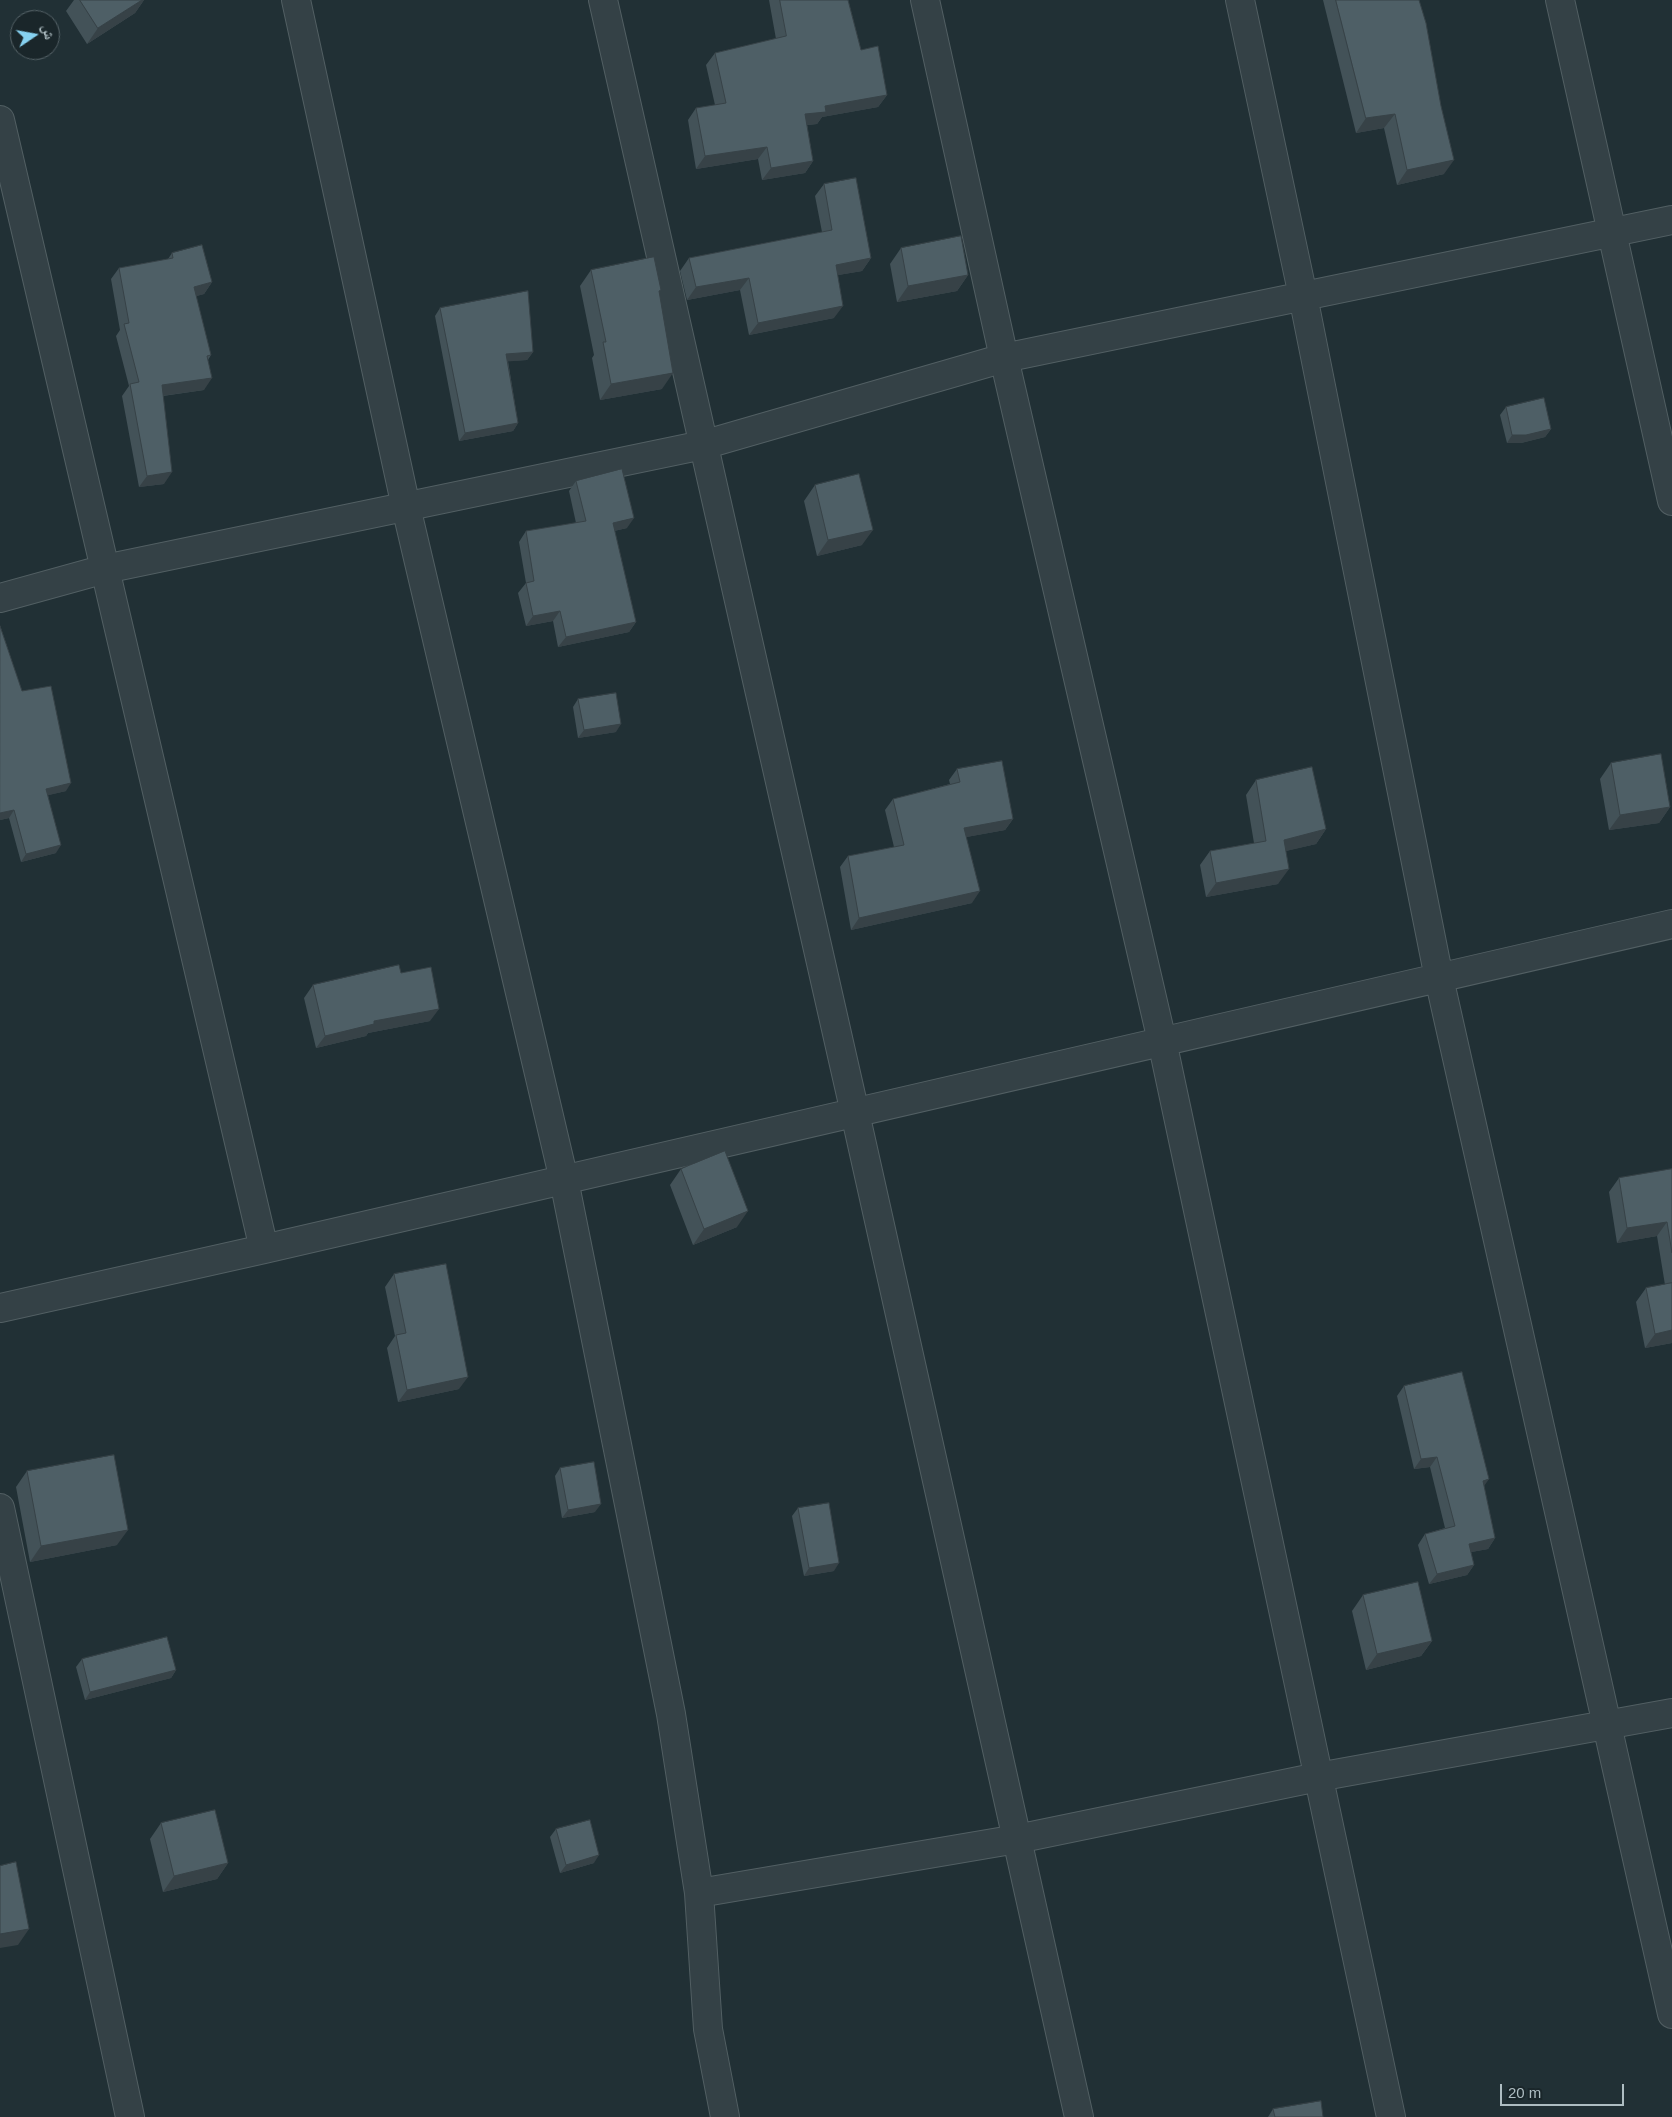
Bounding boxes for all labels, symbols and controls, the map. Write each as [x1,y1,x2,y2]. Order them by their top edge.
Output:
north arrow [10,10,60,60]
text: ش [39,23,58,41]
scale bar [1502,2074,1626,2106]
text: 20 m [1508,2084,1541,2101]

